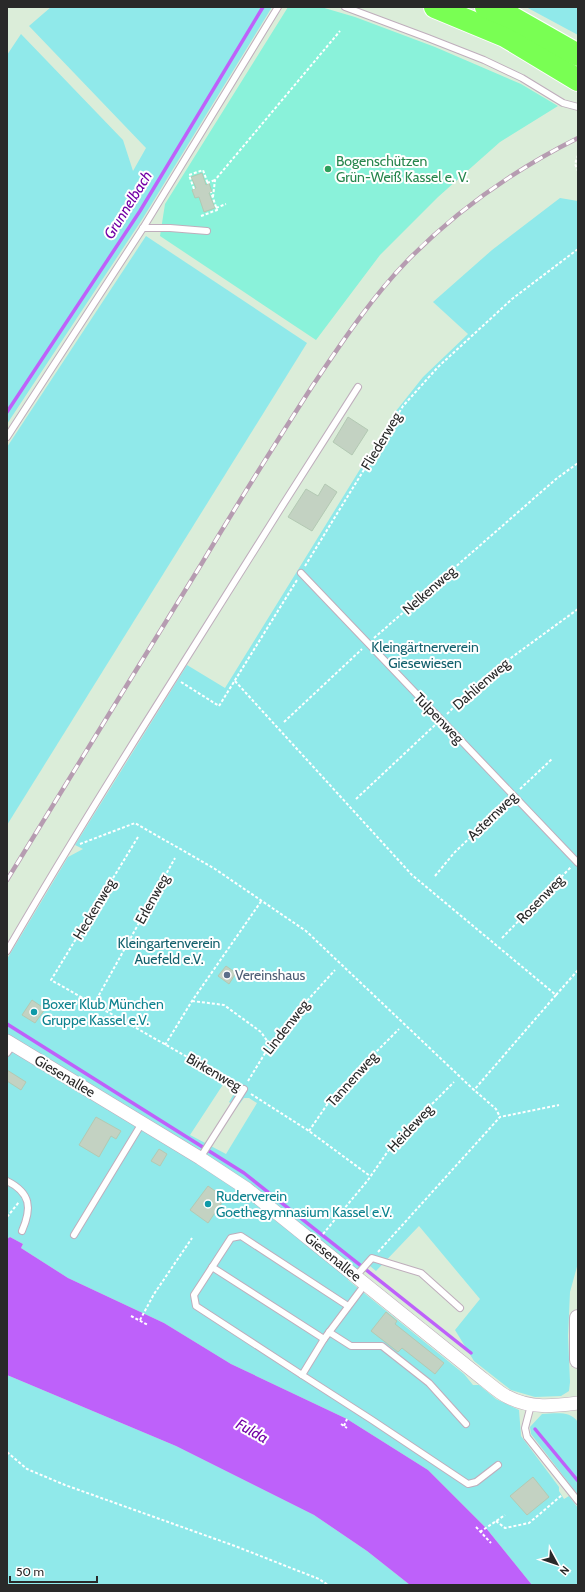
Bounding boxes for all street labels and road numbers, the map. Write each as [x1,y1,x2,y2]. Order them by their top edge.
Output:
street label: Fliederweg [357,408,406,473]
street label: Nelkenweg [398,561,460,618]
street label: Dahlienweg [449,654,514,714]
street label: Tulpenweg [410,689,468,748]
street label: Asternweg [463,787,522,844]
street label: Erlenweg [131,870,174,927]
street label: Rosenweg [512,870,568,927]
street label: Heckenweg [69,874,120,943]
street label: Lindenweg [259,995,314,1058]
street label: Tannenweg [323,1047,382,1110]
street label: Birkenweg [183,1049,246,1095]
street label: Giesenallee [31,1051,99,1101]
street label: Heideweg [383,1100,437,1156]
street label: Giesenallee [301,1229,365,1285]

